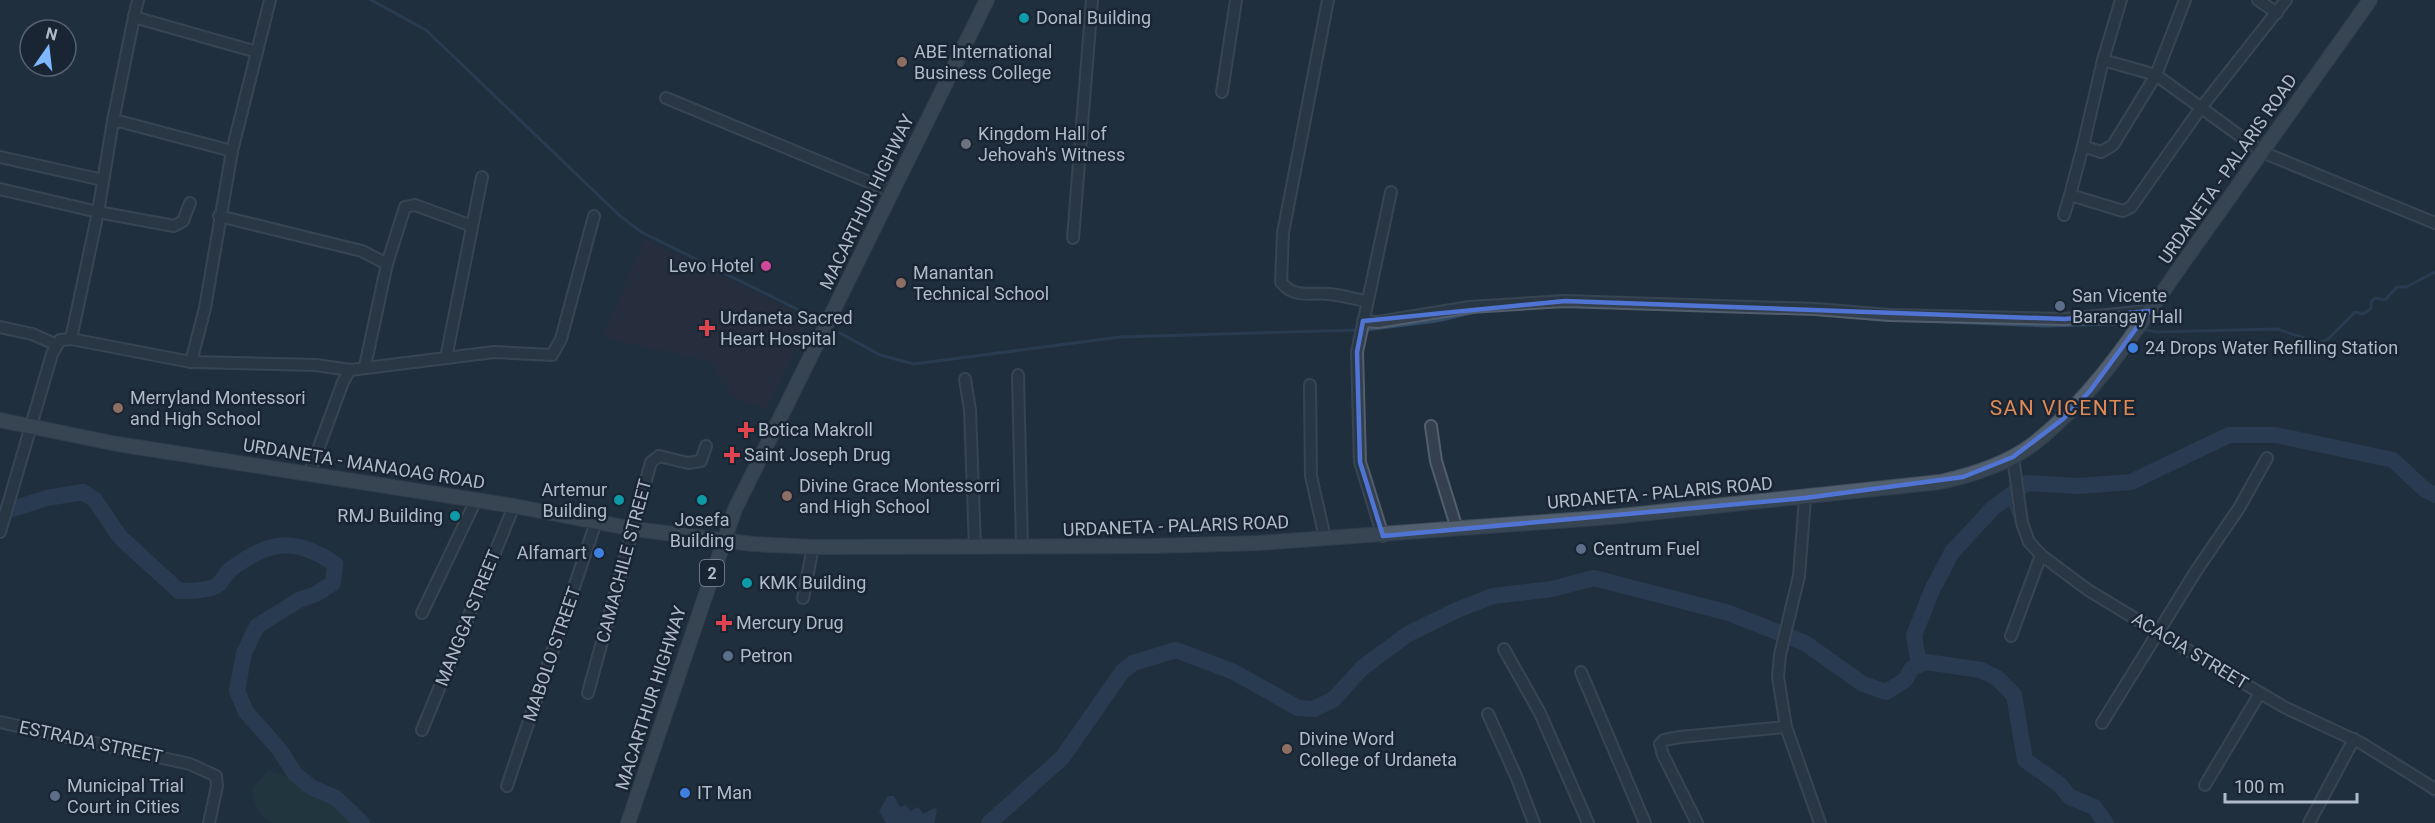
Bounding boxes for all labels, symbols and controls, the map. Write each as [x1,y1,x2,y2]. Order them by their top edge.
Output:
place label: Donal Building [1036,7,1151,28]
marker: Donal Building [1017,11,1031,25]
north arrow [18,18,78,78]
text: N [44,23,59,45]
place label: ABE International Business College [914,41,1052,83]
marker: ABE International Business College [895,55,909,69]
street label: URDANETA - PALARIS ROAD [2154,70,2301,268]
street label: MACARTHUR HIGHWAY [815,111,918,293]
place label: Kingdom Hall of Jehovah's Witness [978,123,1125,165]
marker: Kingdom Hall of Jehovah's Witness [959,137,973,151]
place label: Levo Hotel [669,255,754,276]
marker: Levo Hotel [759,259,773,273]
place label: Manantan Technical School [913,262,1049,304]
marker: Manantan Technical School [894,276,908,290]
place label: San Vicente Barangay Hall [2072,285,2183,327]
marker: San Vicente Barangay Hall [2053,299,2067,313]
place label: Urdaneta Sacred Heart Hospital [720,307,853,349]
marker: Urdaneta Sacred Heart Hospital [698,319,716,337]
place label: 24 Drops Water Refilling Station [2145,337,2398,358]
marker: 24 Drops Water Refilling Station [2126,341,2140,355]
place label: Merryland Montessori and High School [130,387,306,429]
district label: SAN VICENTE [1990,396,2136,420]
marker: Merryland Montessori and High School [111,401,125,415]
place label: Botica Makroll [758,419,873,440]
marker: Botica Makroll [739,423,753,437]
street label: URDANETA - MANAOAG ROAD [242,434,487,493]
place label: Saint Joseph Drug [744,444,891,465]
marker: Saint Joseph Drug [725,448,739,462]
street label: URDANETA - PALARIS ROAD [1546,472,1774,513]
place label: Divine Grace Montessorri and High School [799,475,1000,517]
street label: CAMACHILE STREET [592,476,656,645]
place label: Artemur Building [541,479,607,521]
marker: Divine Grace Montessorri and High School [780,489,794,503]
marker: Artemur Building [612,493,626,507]
marker: Josefa Building [695,493,709,507]
place label: RMJ Building [337,505,443,526]
marker: RMJ Building [448,509,462,523]
place label: Josefa Building [670,509,734,551]
street label: URDANETA - PALARIS ROAD [1062,511,1290,540]
place label: Centrum Fuel [1593,538,1700,559]
place label: Alfamart [517,542,587,563]
marker: Centrum Fuel [1574,542,1588,556]
street label: MANGGA STREET [431,546,505,689]
marker: Alfamart [592,546,606,560]
road number: 2 [700,560,724,586]
place label: KMK Building [759,572,866,593]
marker: KMK Building [740,576,754,590]
street label: MABOLO STREET [519,583,585,724]
street label: MACARTHUR HIGHWAY [611,603,690,793]
street label: ACACIA STREET [2128,608,2252,694]
place label: Mercury Drug [736,612,844,633]
marker: Mercury Drug [717,616,731,630]
place label: Petron [740,645,793,666]
marker: Petron [721,649,735,663]
street label: ESTRADA STREET [17,716,165,767]
place label: Divine Word College of Urdaneta [1299,728,1457,770]
marker: Divine Word College of Urdaneta [1280,742,1294,756]
scale bar [2225,766,2357,804]
place label: Municipal Trial Court in Cities [67,775,184,817]
text: 100 m [2234,776,2285,797]
place label: IT Man [697,782,752,803]
marker: IT Man [678,786,692,800]
marker: Municipal Trial Court in Cities [48,789,62,803]

